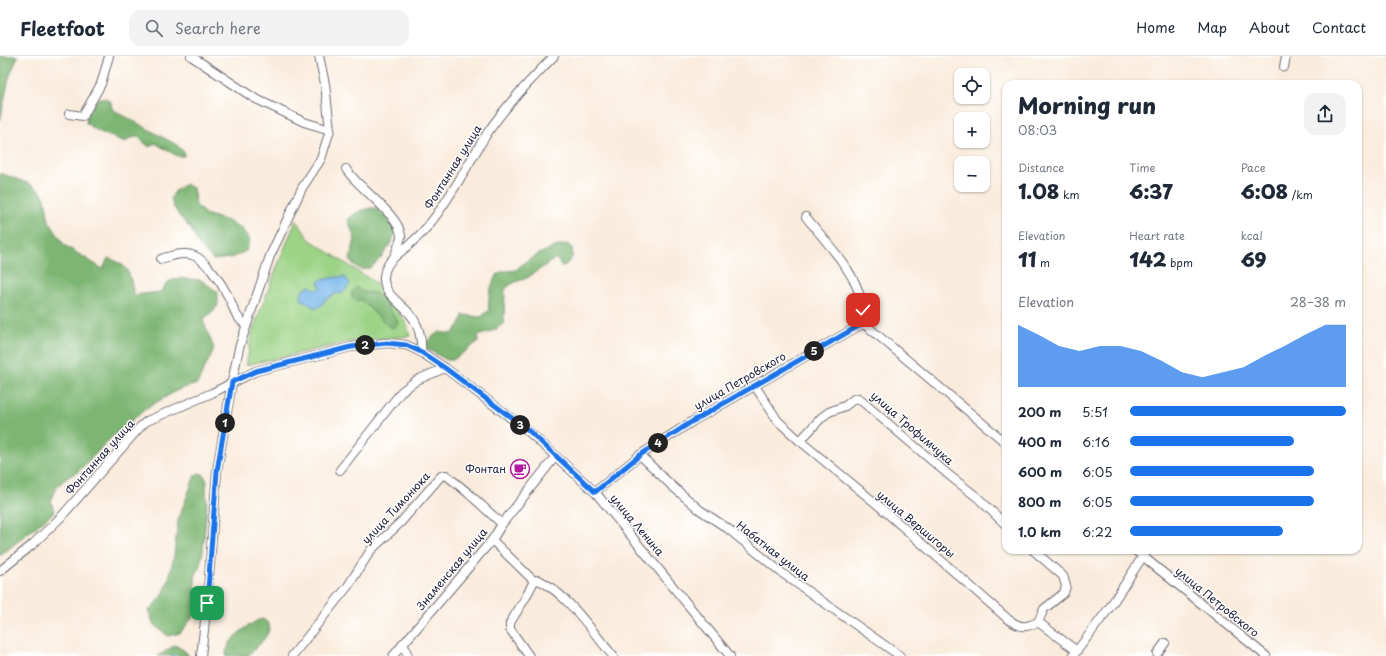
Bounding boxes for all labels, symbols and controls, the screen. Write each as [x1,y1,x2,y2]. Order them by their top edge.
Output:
search box [129,10,409,46]
text: Fleetfoot [20,14,105,42]
text: Search here [175,16,261,39]
icon: search [143,17,165,39]
text: Home [1136,17,1175,38]
text: Map [1197,17,1227,38]
text: About [1249,17,1290,38]
text: Contact [1312,17,1366,38]
map controls [954,68,990,192]
button: locate [954,68,990,104]
text: Morning run [1018,88,1156,121]
button: share [1304,93,1346,135]
button: + [954,112,990,148]
text: 08:03 [1018,120,1057,139]
street label: Фонтанная улица [420,121,485,212]
button: − [954,156,990,192]
text: Distance [1018,159,1064,176]
text: Time [1129,159,1155,176]
text: Pace [1241,159,1265,176]
text: 1.08 [1018,176,1059,206]
text: 6:37 [1129,176,1173,206]
text: 6:08 [1241,176,1288,206]
text: km [1059,186,1079,203]
text: /km [1288,186,1313,203]
text: Elevation [1018,227,1065,244]
text: Heart rate [1129,227,1185,244]
text: kcal [1241,227,1263,244]
text: 11 [1018,244,1037,274]
text: 142 [1129,244,1167,274]
text: 69 [1241,244,1266,274]
text: m [1037,254,1050,271]
text: bpm [1167,254,1193,271]
text: Elevation [1018,292,1074,311]
text: 28–38 m [1290,292,1346,311]
pin [846,293,880,327]
icon: check [852,299,874,321]
pin: 2 [355,335,375,355]
text: 2 [361,336,369,353]
pin: 5 [804,341,824,361]
text: 5 [810,342,818,359]
street label: улица Петровского [691,347,789,414]
street label: улица Трофимчука [867,387,958,469]
text: 200 m [1018,402,1062,421]
text: 5:51 [1082,402,1108,421]
pin: 1 [215,413,235,433]
text: 1 [222,414,228,431]
street label: Фонтанная улица [61,415,138,498]
pin: 3 [510,415,530,435]
text: 3 [516,416,524,433]
text: 400 m [1018,432,1062,451]
text: 6:16 [1082,432,1110,451]
pin: 4 [648,433,668,453]
text: 4 [654,434,662,451]
cafe icon: Фонтан [509,458,531,480]
place label: Фонтан [465,460,506,477]
text: 600 m [1018,462,1062,481]
text: 6:05 [1082,462,1113,481]
street label: улица Тимонюка [358,468,434,548]
street label: улица Вершигоры [873,486,959,562]
street label: улица Ленина [606,490,668,559]
text: 800 m [1018,492,1061,511]
text: 6:05 [1082,492,1113,511]
street label: Набатная улица [733,517,814,585]
text: 1.0 km [1018,522,1061,541]
text: 6:22 [1082,522,1112,541]
street label: Знаменская улица [411,524,491,614]
street label: улица Петровского [1172,562,1263,641]
pin [190,586,224,620]
icon: arrive [196,592,218,614]

